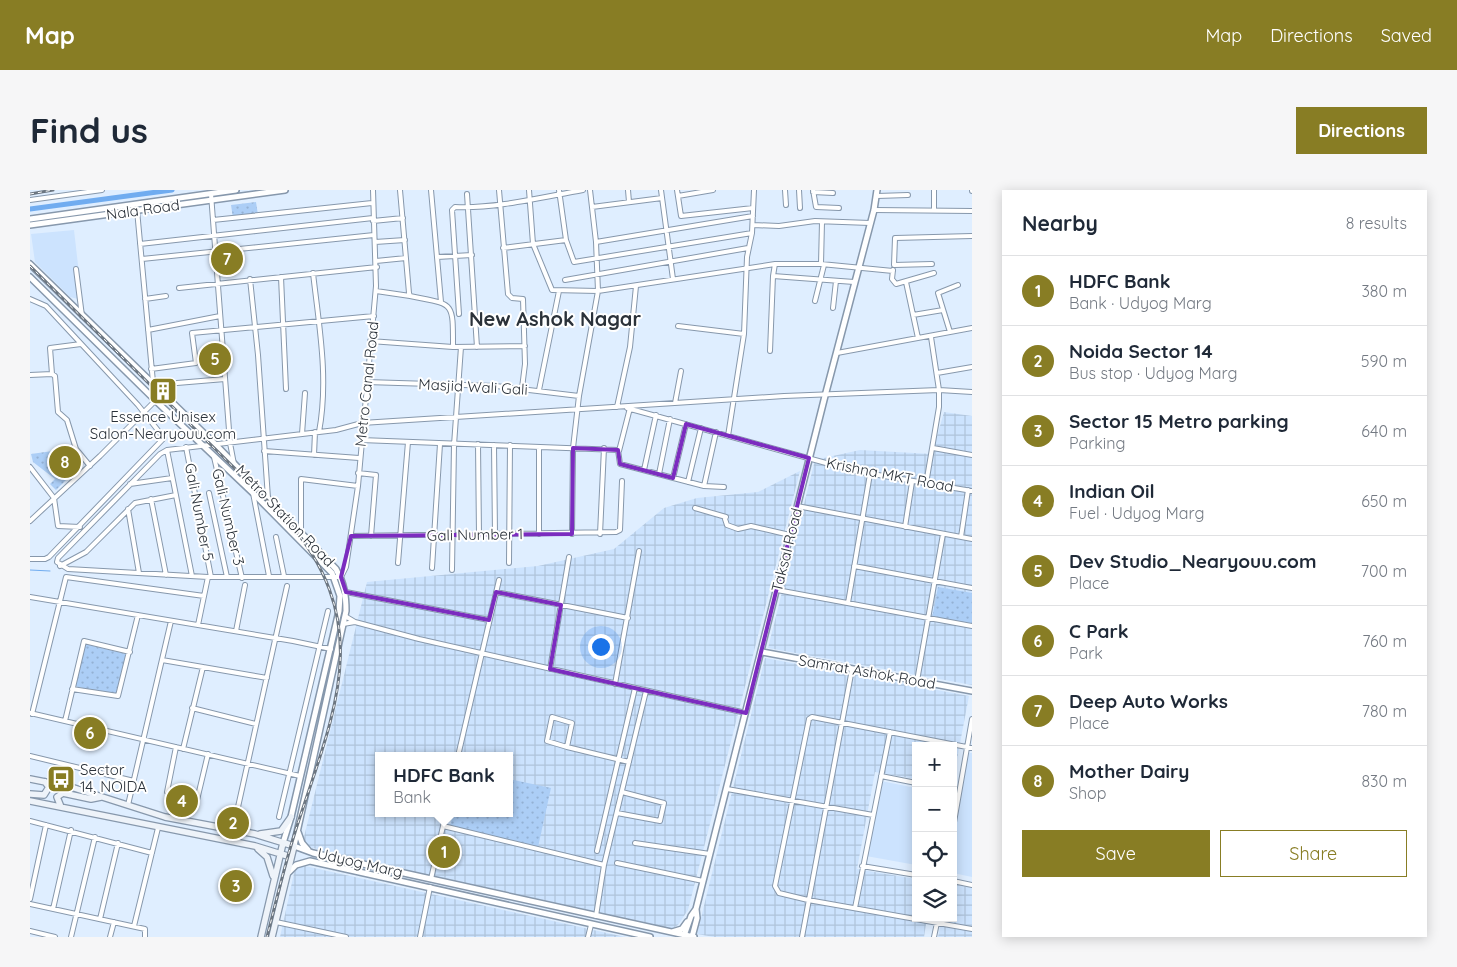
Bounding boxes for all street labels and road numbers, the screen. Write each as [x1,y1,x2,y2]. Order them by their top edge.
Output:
street label: Nala Road [105,195,181,224]
street label: Metro Canal Road [350,320,383,448]
street label: Masjid Wali Gali [418,374,528,399]
street label: Krishna MKT Road [825,453,955,496]
street label: Gali Number 5 [181,461,218,562]
street label: Metro Station Road [232,461,339,571]
street label: Gali Number 3 [208,467,249,567]
street label: Taksal Road [767,506,806,594]
street label: Gali Number 1 [427,524,523,545]
street label: Samrat Ashok Road [797,650,937,693]
street label: Udyog Marg [316,843,405,882]

